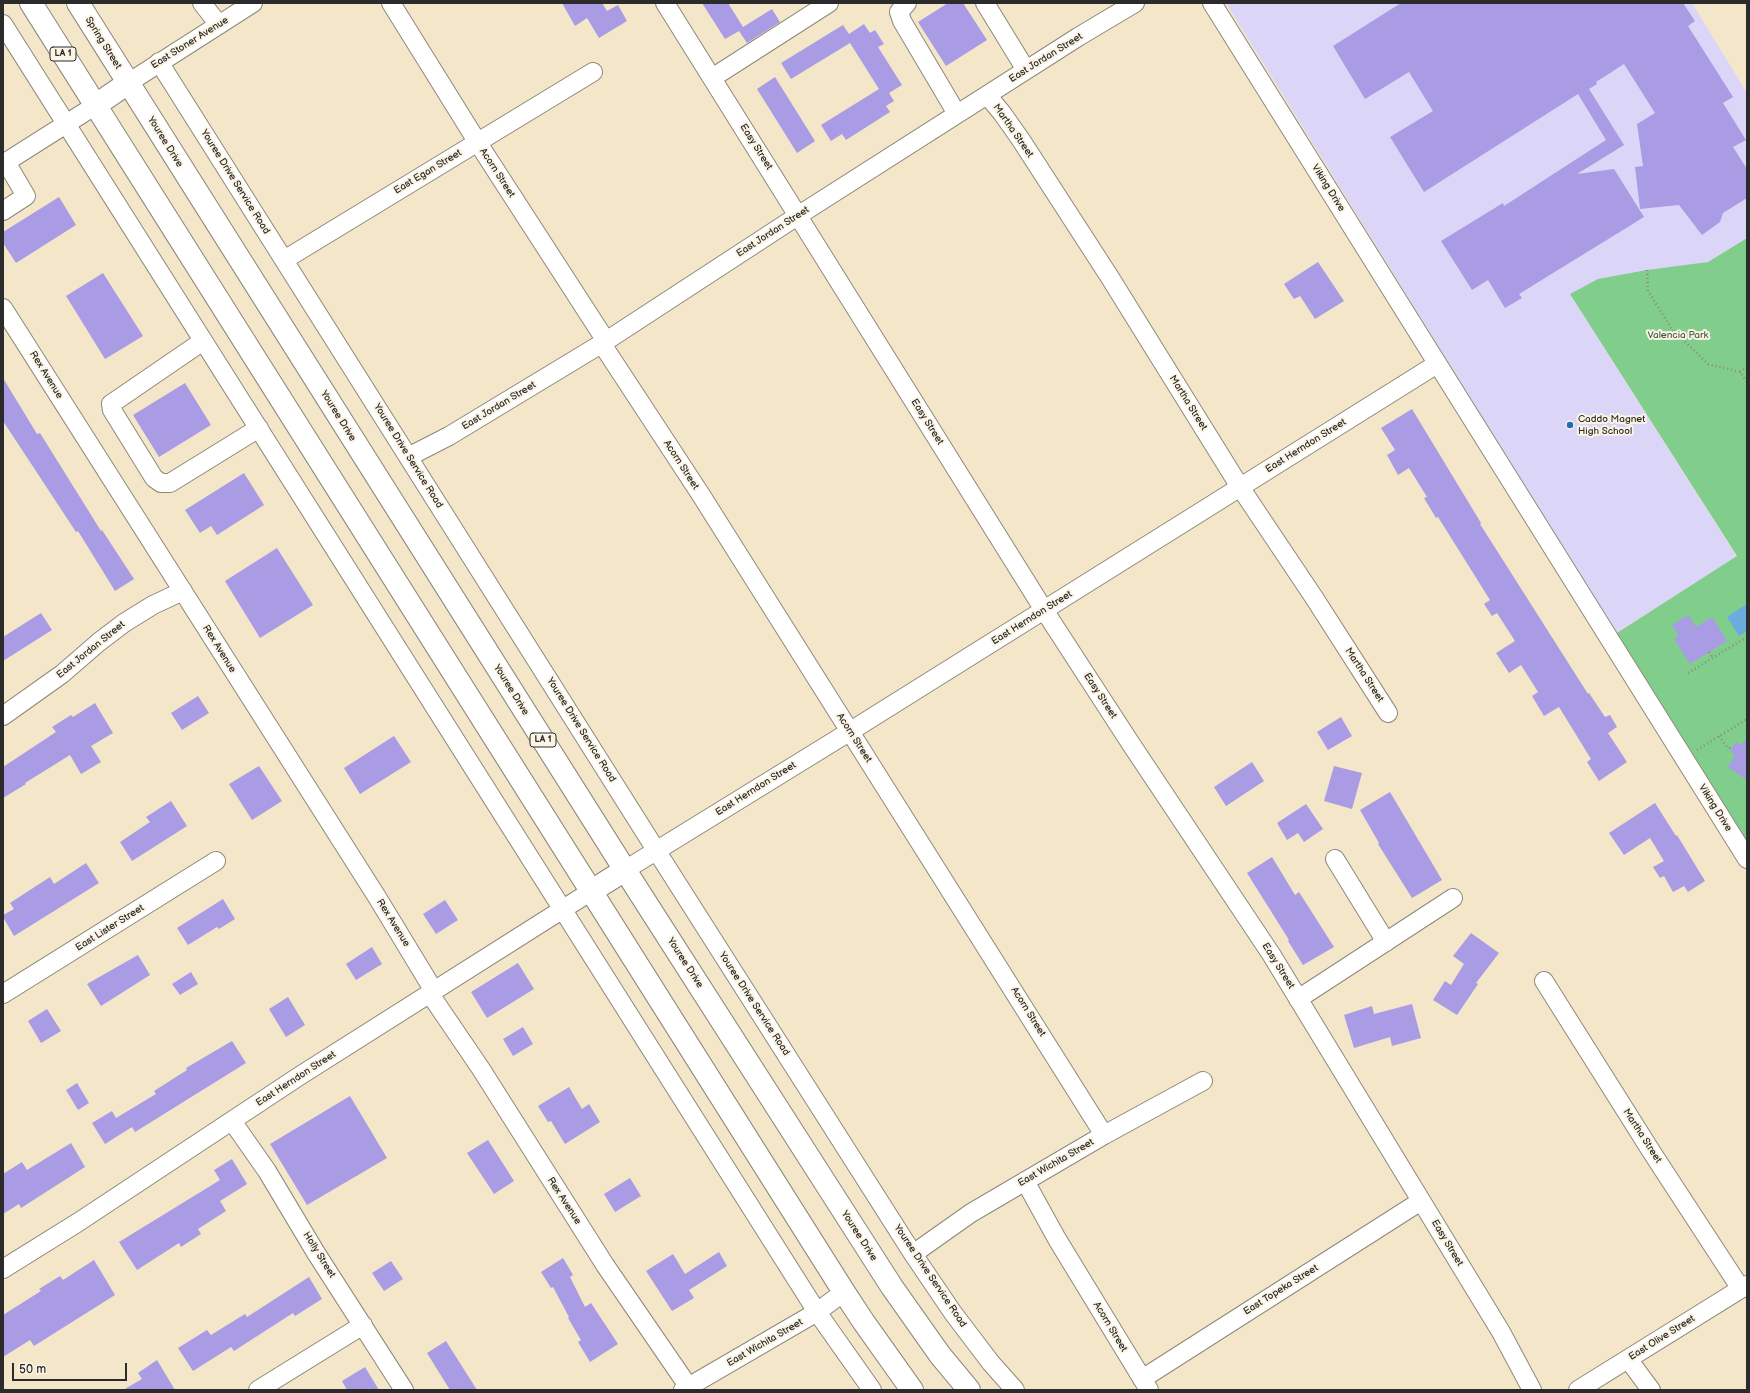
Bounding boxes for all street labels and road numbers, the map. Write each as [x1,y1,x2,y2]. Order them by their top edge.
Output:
street label: East Stoner Avenue [149,14,231,72]
street label: Spring Street [82,15,124,71]
street label: East Jordan Street [1007,31,1085,85]
road number: LA 1 [50,47,76,61]
street label: Martha Street [990,102,1036,160]
street label: Youree Drive [145,114,185,170]
street label: Easy Street [737,122,775,172]
street label: Youree Drive Service Road [198,127,272,237]
street label: Acorn Street [477,146,517,200]
street label: East Egan Street [392,147,464,197]
street label: Viking Drive [1309,162,1347,214]
street label: East Jordan Street [734,204,812,260]
street label: Rex Avenue [27,349,65,401]
street label: Martha Street [1166,373,1210,433]
street label: East Jordan Street [460,379,538,433]
street label: Youree Drive [318,388,358,444]
street label: Easy Street [908,397,946,447]
street label: Youree Drive Service Road [371,401,445,511]
street label: East Herndon Street [1264,416,1348,476]
street label: Acorn Street [661,438,701,492]
street label: East Herndon Street [990,588,1074,648]
street label: East Jordan Street [54,619,128,681]
street label: Rex Avenue [200,623,238,675]
street label: Martha Street [1342,646,1386,704]
street label: Youree Drive [491,662,531,718]
street label: Easy Street [1081,671,1119,721]
street label: Youree Drive Service Road [544,675,618,785]
street label: Acorn Street [834,711,874,765]
road number: LA 1 [530,733,556,747]
street label: East Herndon Street [714,759,798,819]
street label: Viking Drive [1696,782,1734,834]
street label: Rex Avenue [374,897,412,949]
street label: East Lister Street [74,902,146,954]
street label: Youree Drive [664,936,706,990]
street label: Easy Street [1259,941,1297,991]
street label: Youree Drive Service Road [716,950,792,1058]
street label: Acorn Street [1008,985,1048,1039]
street label: East Herndon Street [254,1049,338,1109]
street label: Martha Street [1620,1107,1664,1165]
street label: East Wichita Street [1016,1136,1096,1190]
street label: Rex Avenue [544,1175,584,1227]
street label: Youree Drive [838,1209,880,1263]
street label: Easy Street [1428,1218,1466,1268]
street label: Youree Drive Service Road [891,1222,969,1330]
street label: Holly Street [300,1230,338,1280]
street label: East Topeka Street [1241,1262,1321,1318]
street label: Acorn Street [1090,1300,1130,1354]
street label: East Olive Street [1627,1313,1697,1363]
street label: East Wichita Street [725,1316,805,1370]

